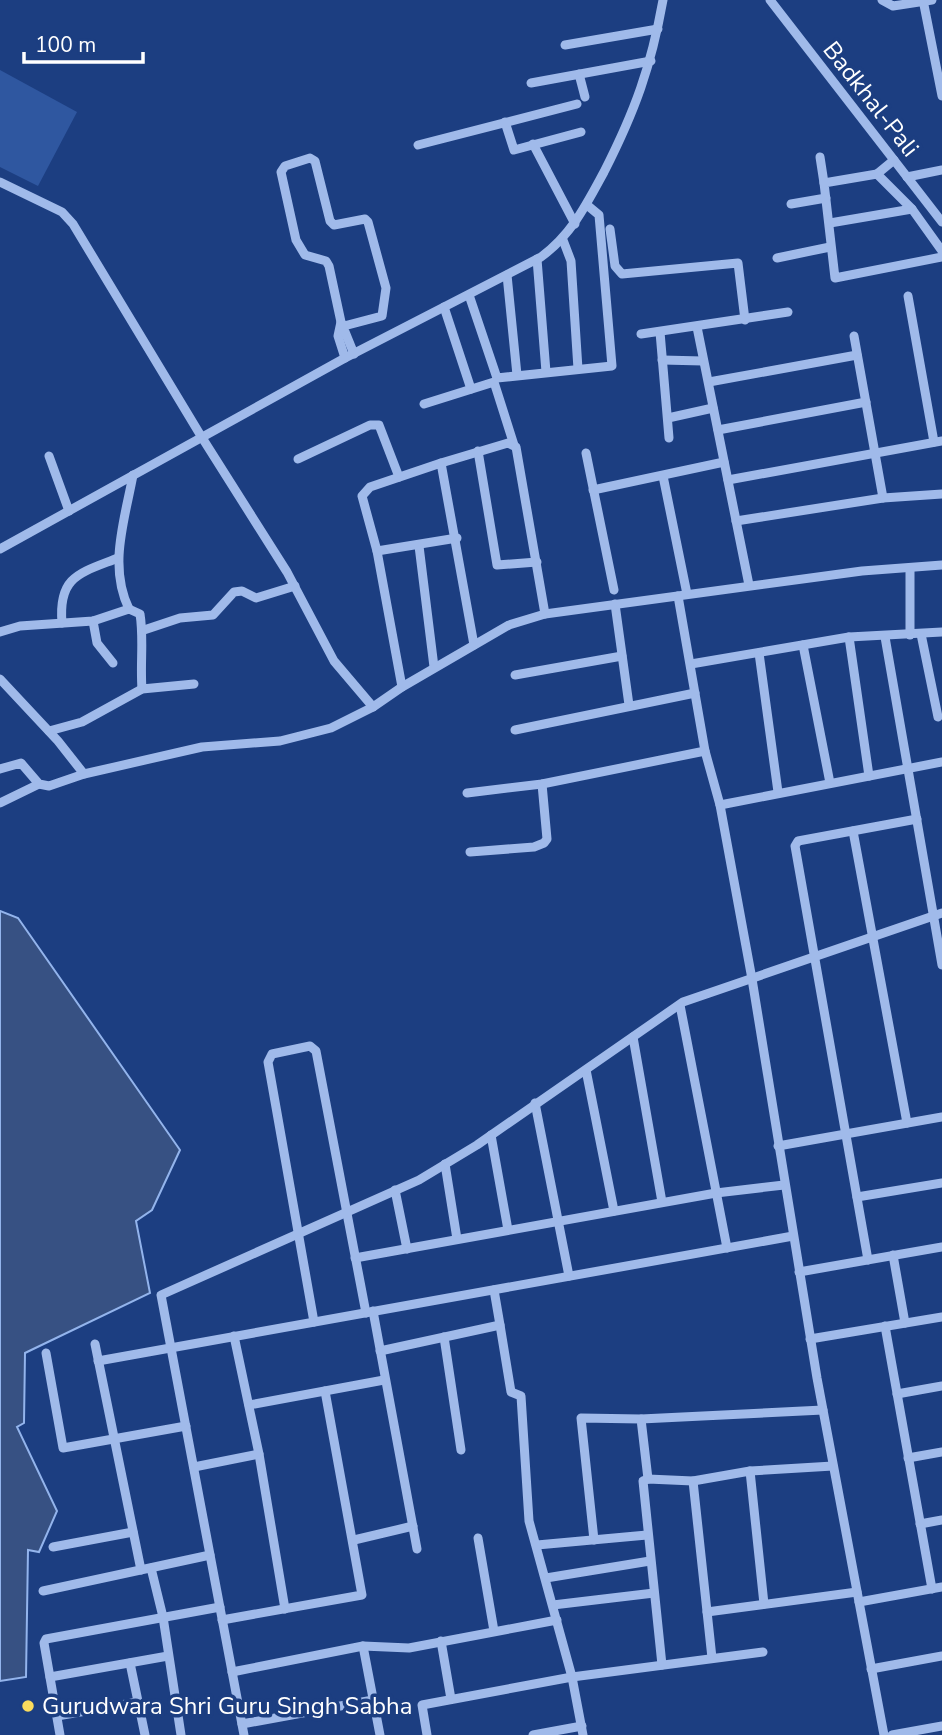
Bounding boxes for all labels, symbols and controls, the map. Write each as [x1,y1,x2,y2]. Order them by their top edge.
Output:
scale bar [24,21,144,65]
text: 100 m [35,31,96,59]
street label: Badkhal-Pali [816,35,926,163]
place label: Gurudwara Shri Guru Singh Sabha [42,1690,412,1722]
marker: Gurudwara Shri Guru Singh Sabha [20,1698,36,1714]

